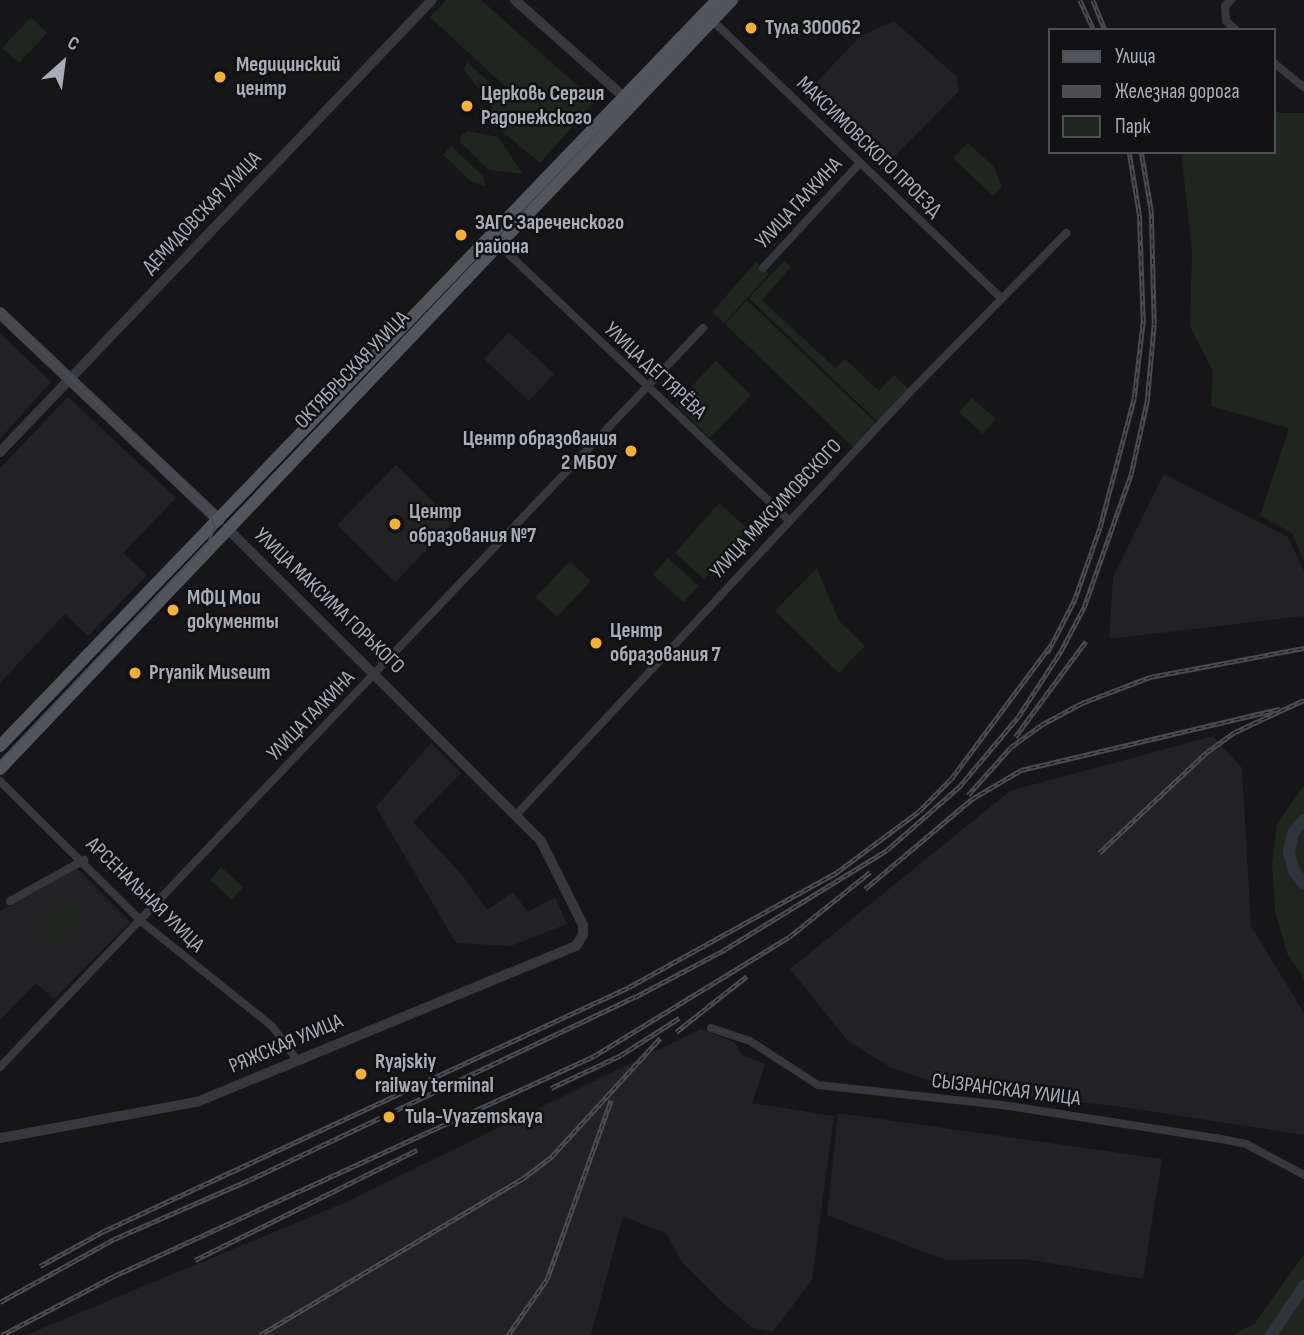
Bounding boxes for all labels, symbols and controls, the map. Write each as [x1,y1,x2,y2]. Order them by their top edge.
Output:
place label: Тула 300062 [765,15,861,41]
marker: Тула 300062 [743,20,759,36]
north arrow [28,28,98,98]
legend [1048,28,1276,154]
text: С [63,32,83,56]
text: Улица [1115,44,1156,69]
place label: Медицинский центр [236,52,341,102]
marker: Медицинский центр [210,67,230,87]
street label: МАКСИМОВСКОГО ПРОЕЗД [791,71,947,223]
text: Железная дорога [1115,79,1240,104]
place label: Церковь Сергия Радонежского [481,81,604,131]
marker: Церковь Сергия Радонежского [459,98,475,114]
text: Парк [1115,114,1150,139]
street label: ДЕМИДОВСКАЯ УЛИЦА [137,146,267,280]
street label: УЛИЦА ГАЛКИНА [750,152,848,254]
place label: ЗАГС Зареченского района [475,210,624,260]
marker: ЗАГС Зареченского района [453,227,469,243]
street label: ОКТЯБРЬСКАЯ УЛИЦА [290,306,414,434]
street label: УЛИЦА ДЕГТЯРЁВА [599,317,711,425]
place label: Центр образования 2 МБОУ [463,426,617,476]
street label: УЛИЦА МАКСИМОВСКОГО [705,434,847,584]
marker: Центр образования 2 МБОУ [623,443,639,459]
place label: Центр образования №7 [409,499,536,549]
marker: Центр образования №7 [387,516,403,532]
street label: УЛИЦА МАКСИМА ГОРЬКОГО [248,523,410,679]
place label: МФЦ Мои документы [187,585,279,635]
marker: МФЦ Мои документы [165,602,181,618]
place label: Центр образования 7 [610,618,721,668]
marker: Центр образования 7 [588,635,604,651]
place label: Pryanik Museum [149,660,271,686]
marker: Pryanik Museum [127,665,143,681]
street label: УЛИЦА ГАЛКИНА [262,666,360,766]
street label: АРСЕНАЛЬНАЯ УЛИЦА [81,832,209,958]
street label: РЯЖСКАЯ УЛИЦА [225,1009,347,1079]
place label: Ryajskiy railway terminal [375,1049,494,1099]
marker: Ryajskiy railway terminal [353,1066,369,1082]
street label: СЫЗРАНСКАЯ УЛИЦА [930,1068,1082,1112]
place label: Tula-Vyazemskaya [405,1104,543,1130]
marker: Tula-Vyazemskaya [379,1107,399,1127]

